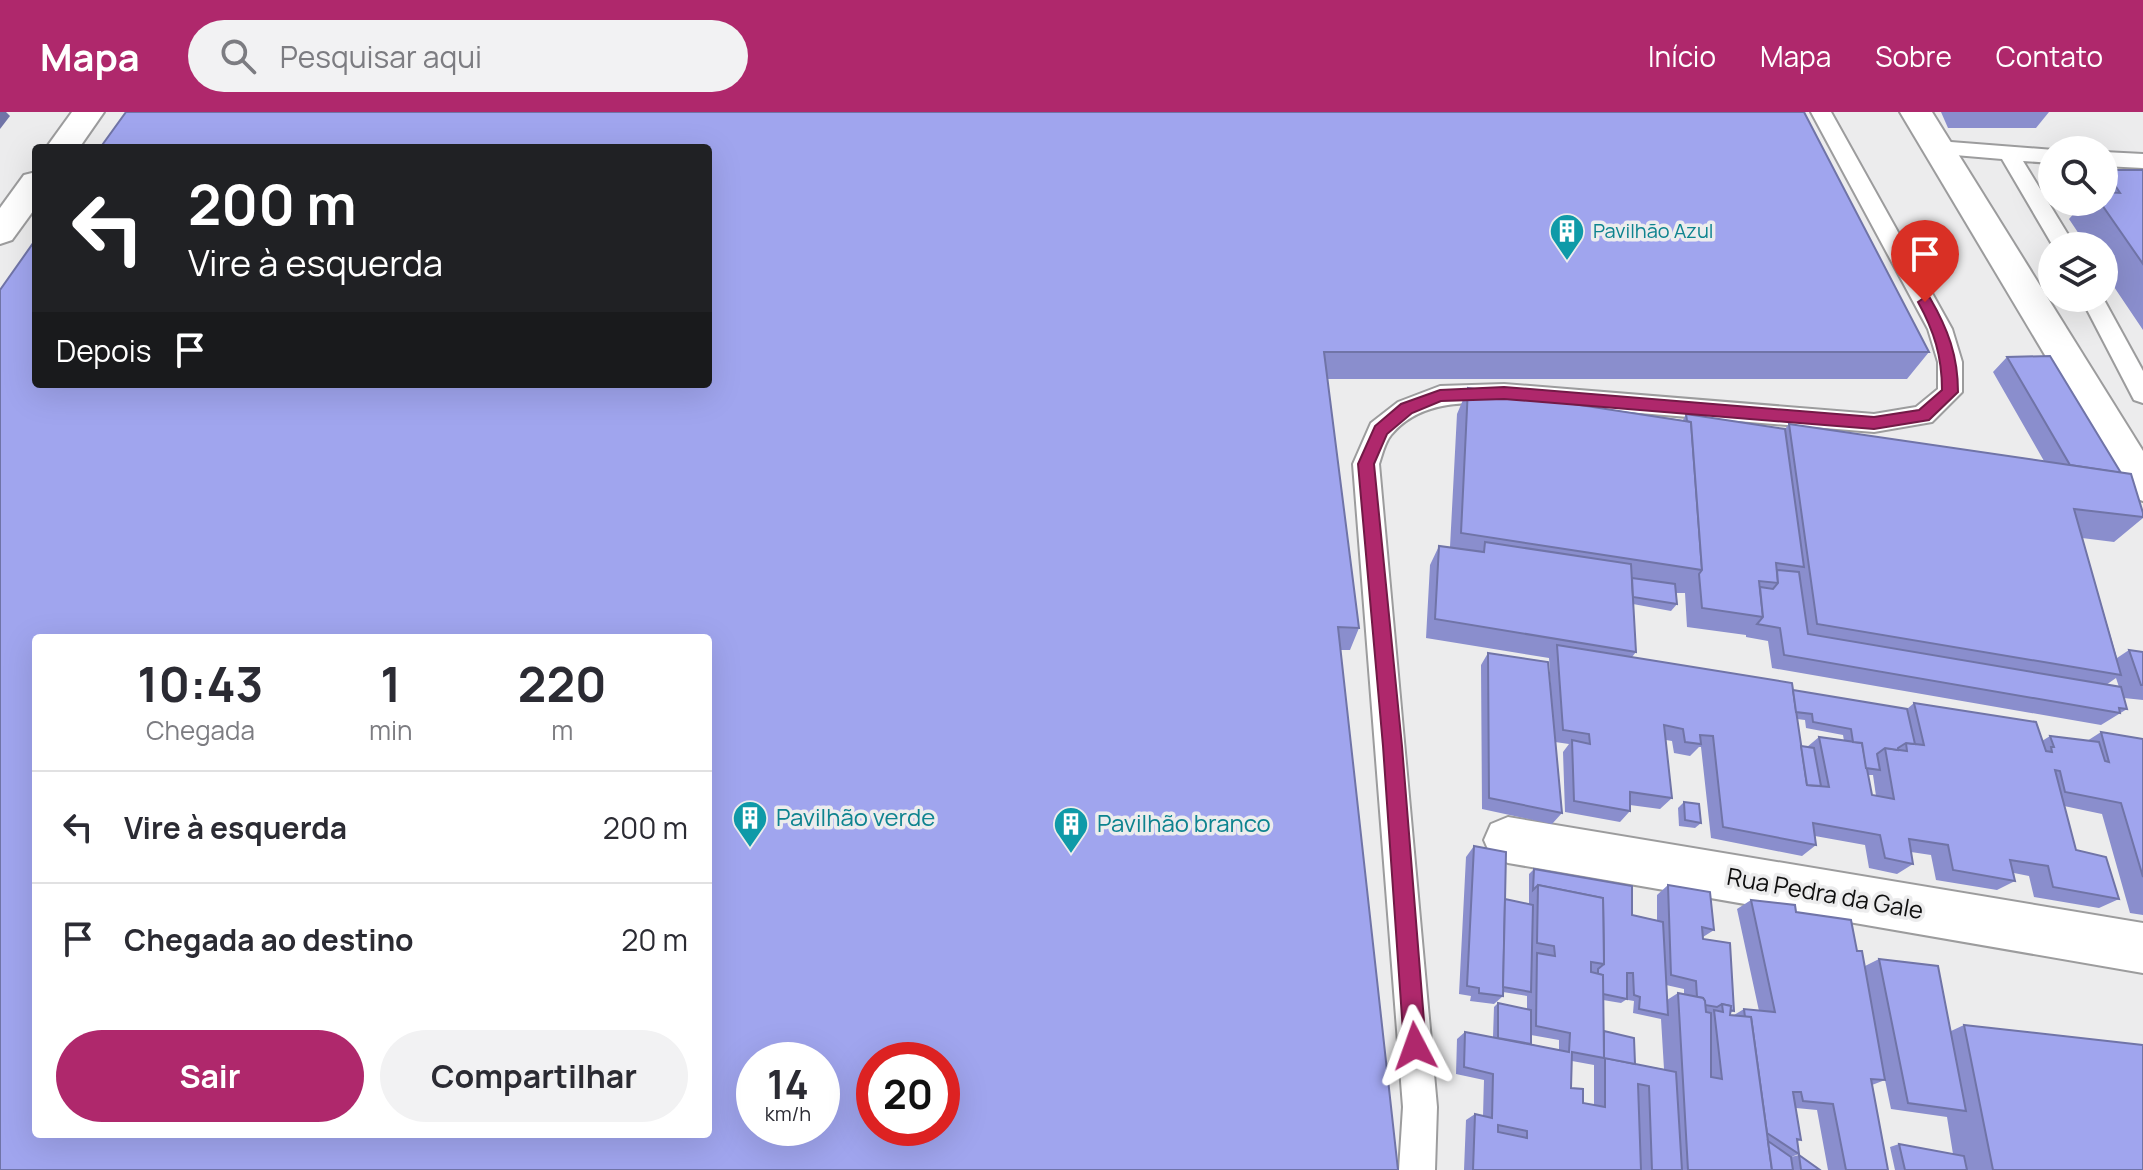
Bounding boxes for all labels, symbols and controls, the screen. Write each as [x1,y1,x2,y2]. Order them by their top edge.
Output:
search box [188,20,748,92]
text: Mapa [40,30,140,82]
icon: search [216,34,260,78]
text: Pesquisar aqui [280,36,482,77]
text: Início [1648,37,1716,75]
text: Mapa [1760,37,1831,75]
text: Sobre [1875,37,1952,75]
text: Contato [1996,37,2103,75]
map controls [2038,136,2118,312]
button: search [2038,136,2118,216]
text: 200 m [188,165,357,242]
icon: left [56,176,160,280]
building icon: Pavilhão Azul [1548,212,1586,262]
place label: Pavilhão Azul [1593,217,1713,244]
pin [1891,220,1959,302]
icon: arrive [1903,232,1947,276]
button: layers [2038,232,2118,312]
text: Vire à esquerda [188,238,443,287]
icon: arrive [168,328,212,372]
text: Depois [56,330,152,371]
text: 10:43 [137,651,264,716]
text: 1 [380,651,401,716]
text: 220 [518,651,607,716]
text: Chegada [146,712,255,748]
text: min [369,712,412,748]
text: m [551,712,573,748]
building icon: Pavilhão verde [731,799,769,849]
place label: Pavilhão verde [776,800,935,833]
icon: left [56,805,100,849]
building icon: Pavilhão branco [1052,805,1090,855]
place label: Pavilhão branco [1097,806,1271,839]
text: Vire à esquerda [124,807,347,848]
text: 200 m [603,807,688,848]
street label: Rua Pedra da Gale [1725,859,1926,926]
icon: arrive [56,917,100,961]
text: Chegada ao destino [124,919,414,960]
text: 20 m [621,919,688,960]
position arrow [1373,1004,1457,1088]
button: Sair [56,1030,364,1122]
button: Compartilhar [380,1030,688,1122]
speed limit sign: 20 [856,1042,960,1146]
text: 14 [767,1056,809,1111]
text: km/h [765,1100,811,1127]

